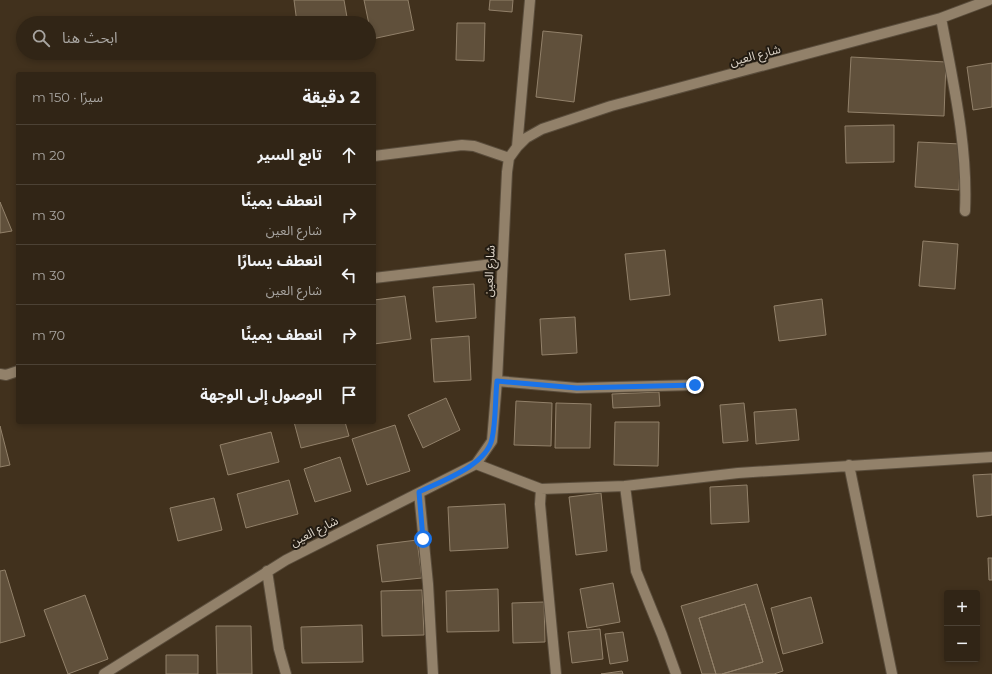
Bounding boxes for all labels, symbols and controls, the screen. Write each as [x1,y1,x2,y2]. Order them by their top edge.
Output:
search box [16,16,376,60]
icon: search [30,27,52,49]
text: ابحث هنا [62,28,118,47]
street label: شارع العين [728,41,783,71]
text: 2 دقيقة [302,87,360,107]
text: سيرًا · 150 m [32,89,103,105]
icon: ahead [338,144,360,166]
text: تابع السير [258,145,322,164]
text: 20 m [32,147,65,163]
text: انعطف يمينًا [241,191,322,210]
icon: right [338,204,360,226]
text: 30 m [32,207,65,223]
text: شارع العين [266,222,322,238]
street label: شارع العين [480,245,500,297]
text: انعطف يسارًا [237,251,322,270]
icon: left [338,264,360,286]
text: 30 m [32,267,65,283]
text: شارع العين [266,282,322,298]
icon: right [338,324,360,346]
text: انعطف يمينًا [241,325,322,344]
text: 70 m [32,327,65,343]
route end [686,376,704,394]
icon: arrive [338,384,360,406]
text: الوصول إلى الوجهة [200,385,322,404]
street label: شارع العين [287,513,341,551]
route start [414,530,432,548]
map controls [944,590,980,662]
button: + [944,590,980,626]
button: − [944,626,980,662]

